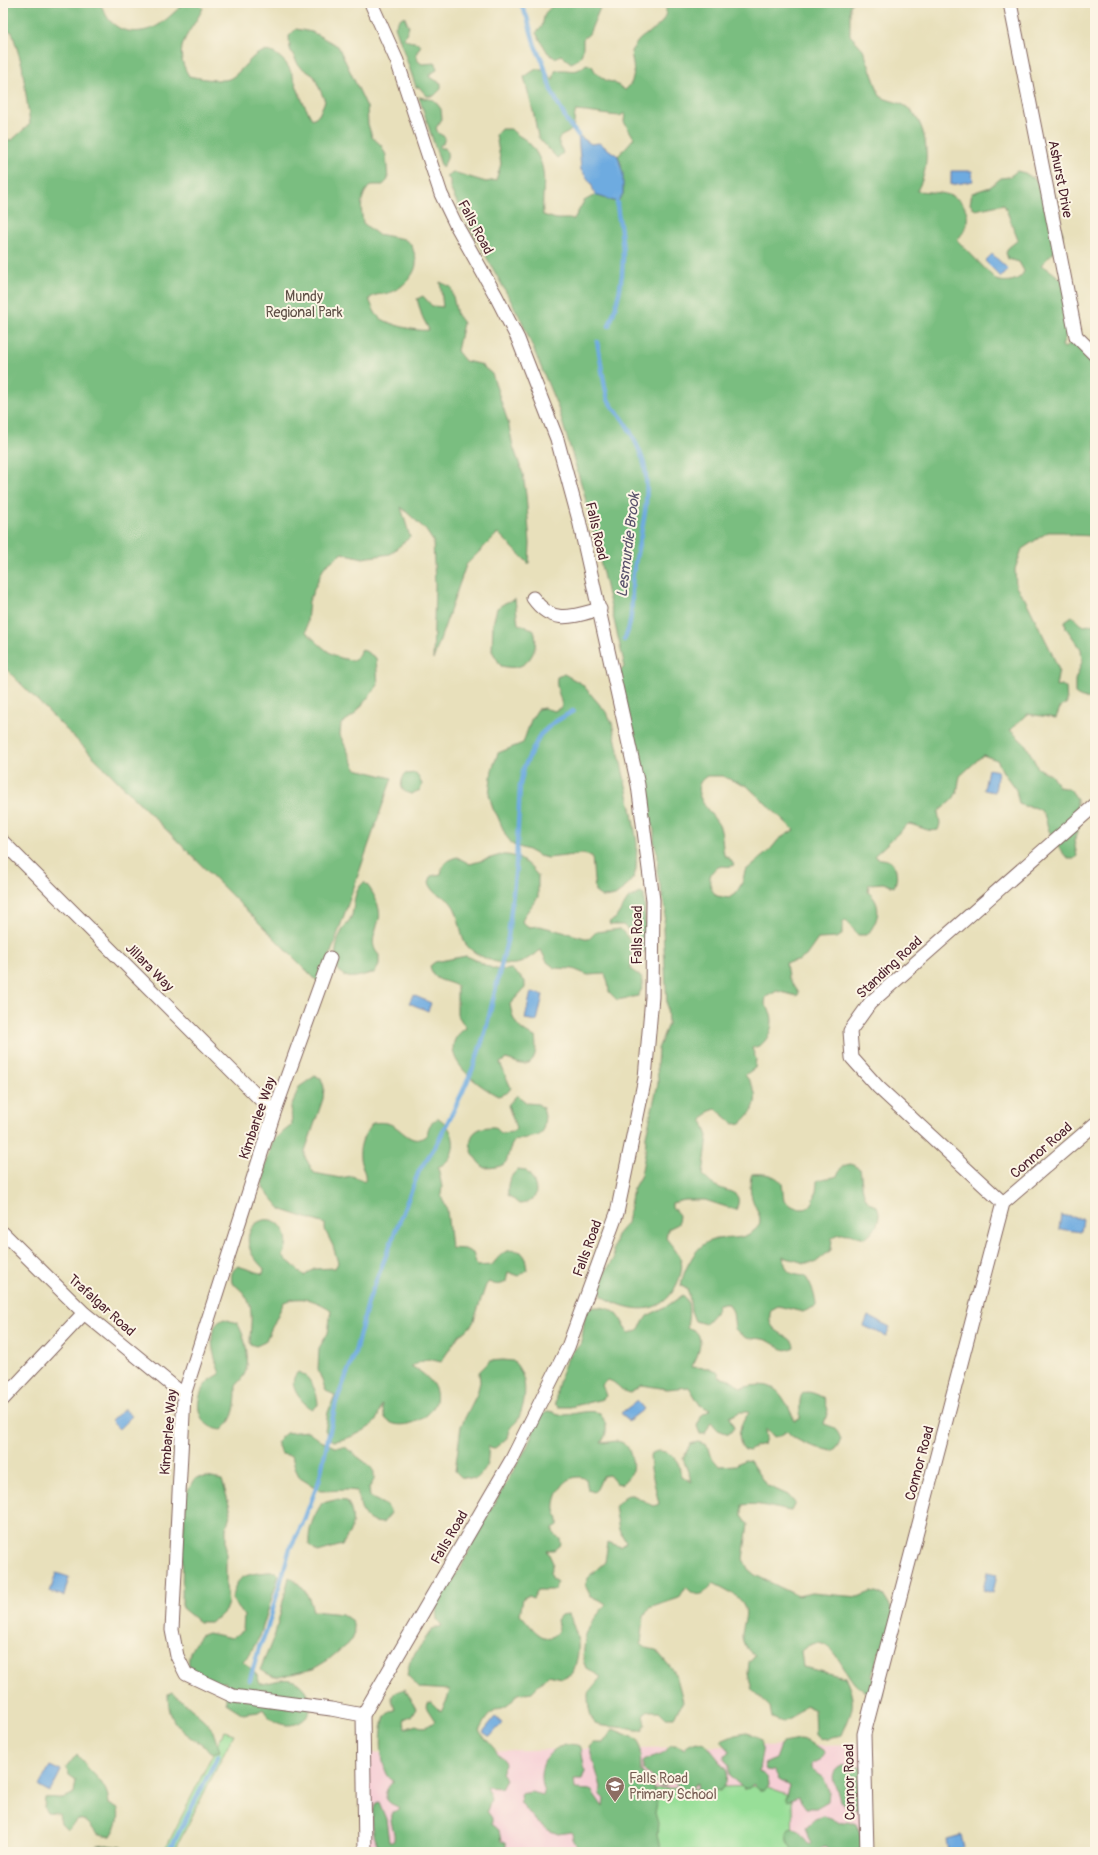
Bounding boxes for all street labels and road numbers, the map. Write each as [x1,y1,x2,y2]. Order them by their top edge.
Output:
street label: Ashurst Drive [1045,139,1076,219]
street label: Falls Road [454,197,497,257]
street label: Falls Road [582,500,611,562]
street label: Falls Road [629,905,646,965]
street label: Standing Road [853,932,926,1002]
street label: Jillara Way [122,940,177,995]
street label: Kimbarlee Way [235,1075,280,1162]
street label: Connor Road [1007,1119,1076,1182]
street label: Falls Road [569,1217,606,1279]
street label: Trafalgar Road [65,1271,139,1340]
street label: Kimbarlee Way [156,1388,181,1476]
street label: Connor Road [901,1424,938,1502]
street label: Falls Road [427,1507,472,1567]
street label: Connor Road [840,1743,859,1820]

